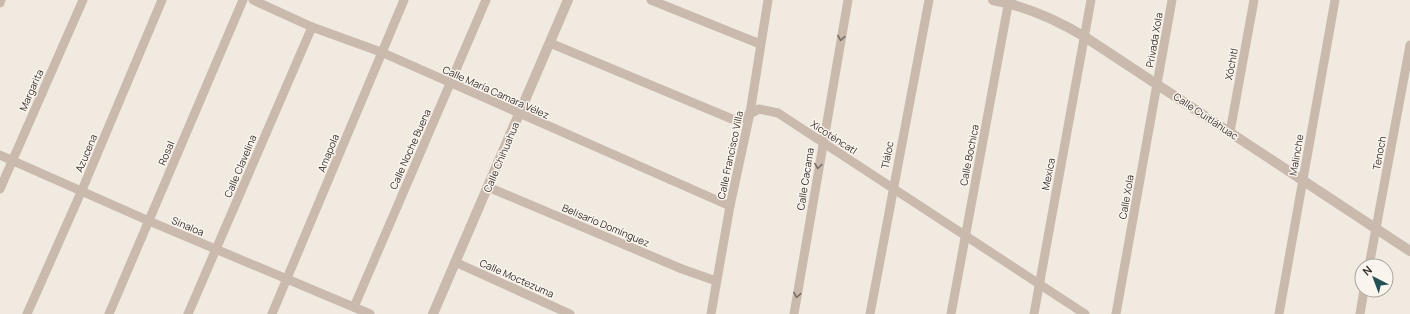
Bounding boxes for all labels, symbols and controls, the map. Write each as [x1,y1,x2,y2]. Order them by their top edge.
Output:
street label: Privada Xola [1142,11,1166,69]
one-way arrow [838,35,846,41]
street label: Xóchitl [1221,47,1241,81]
street label: Calle María Camara Vélez [440,62,552,122]
street label: Margarita [16,67,46,113]
street label: Calle Cuitláhuac [1171,89,1242,143]
street label: Calle Noche Buena [386,107,434,191]
street label: Calle Francisco Villa [714,110,746,200]
street label: Xicoténcatl [808,117,860,157]
street label: Calle Chihuahua [480,120,522,194]
street label: Calle Bochica [956,123,982,187]
street label: Azucena [72,132,100,174]
street label: Calle Clavelina [220,132,260,200]
street label: Amapola [314,132,342,174]
street label: Malinche [1285,133,1307,177]
street label: Tenoch [1369,135,1389,171]
street label: Rosal [155,139,177,167]
street label: Tláloc [877,140,897,170]
street label: Calle Cacama [793,147,817,211]
street label: Mexica [1038,157,1058,191]
one-way arrow [814,163,823,169]
street label: Calle Xola [1115,174,1137,220]
street label: Belisario Domínguez [560,200,652,250]
street label: Sinaloa [170,213,206,239]
street label: Calle Moctezuma [478,255,556,301]
north arrow [1354,258,1394,298]
text: N [1359,262,1375,278]
one-way arrow [793,291,802,298]

